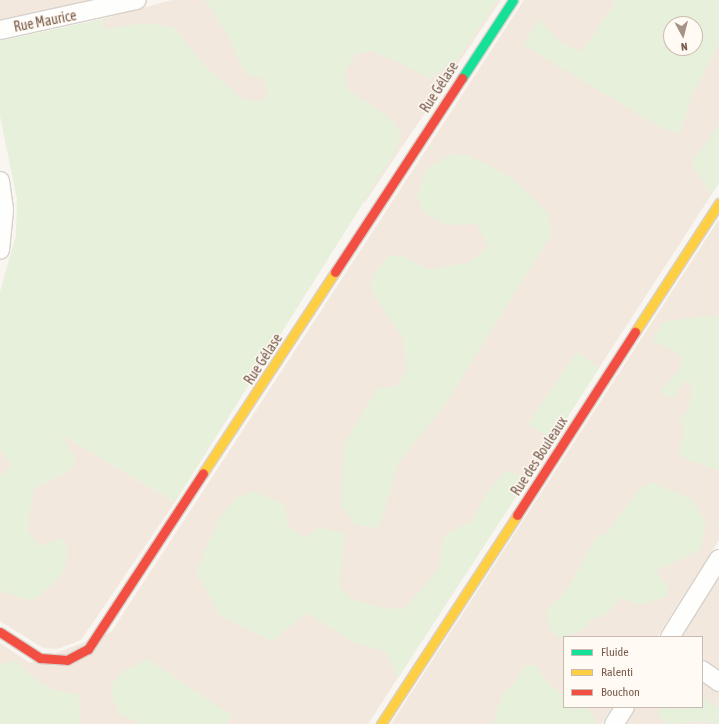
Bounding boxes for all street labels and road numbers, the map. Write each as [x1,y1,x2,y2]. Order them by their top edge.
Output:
street label: Rue Maurice [12,7,78,35]
street label: Rue Gélase [416,58,462,116]
street label: Rue Gélase [240,330,286,388]
street label: Rue des Bouleaux [507,413,571,499]

